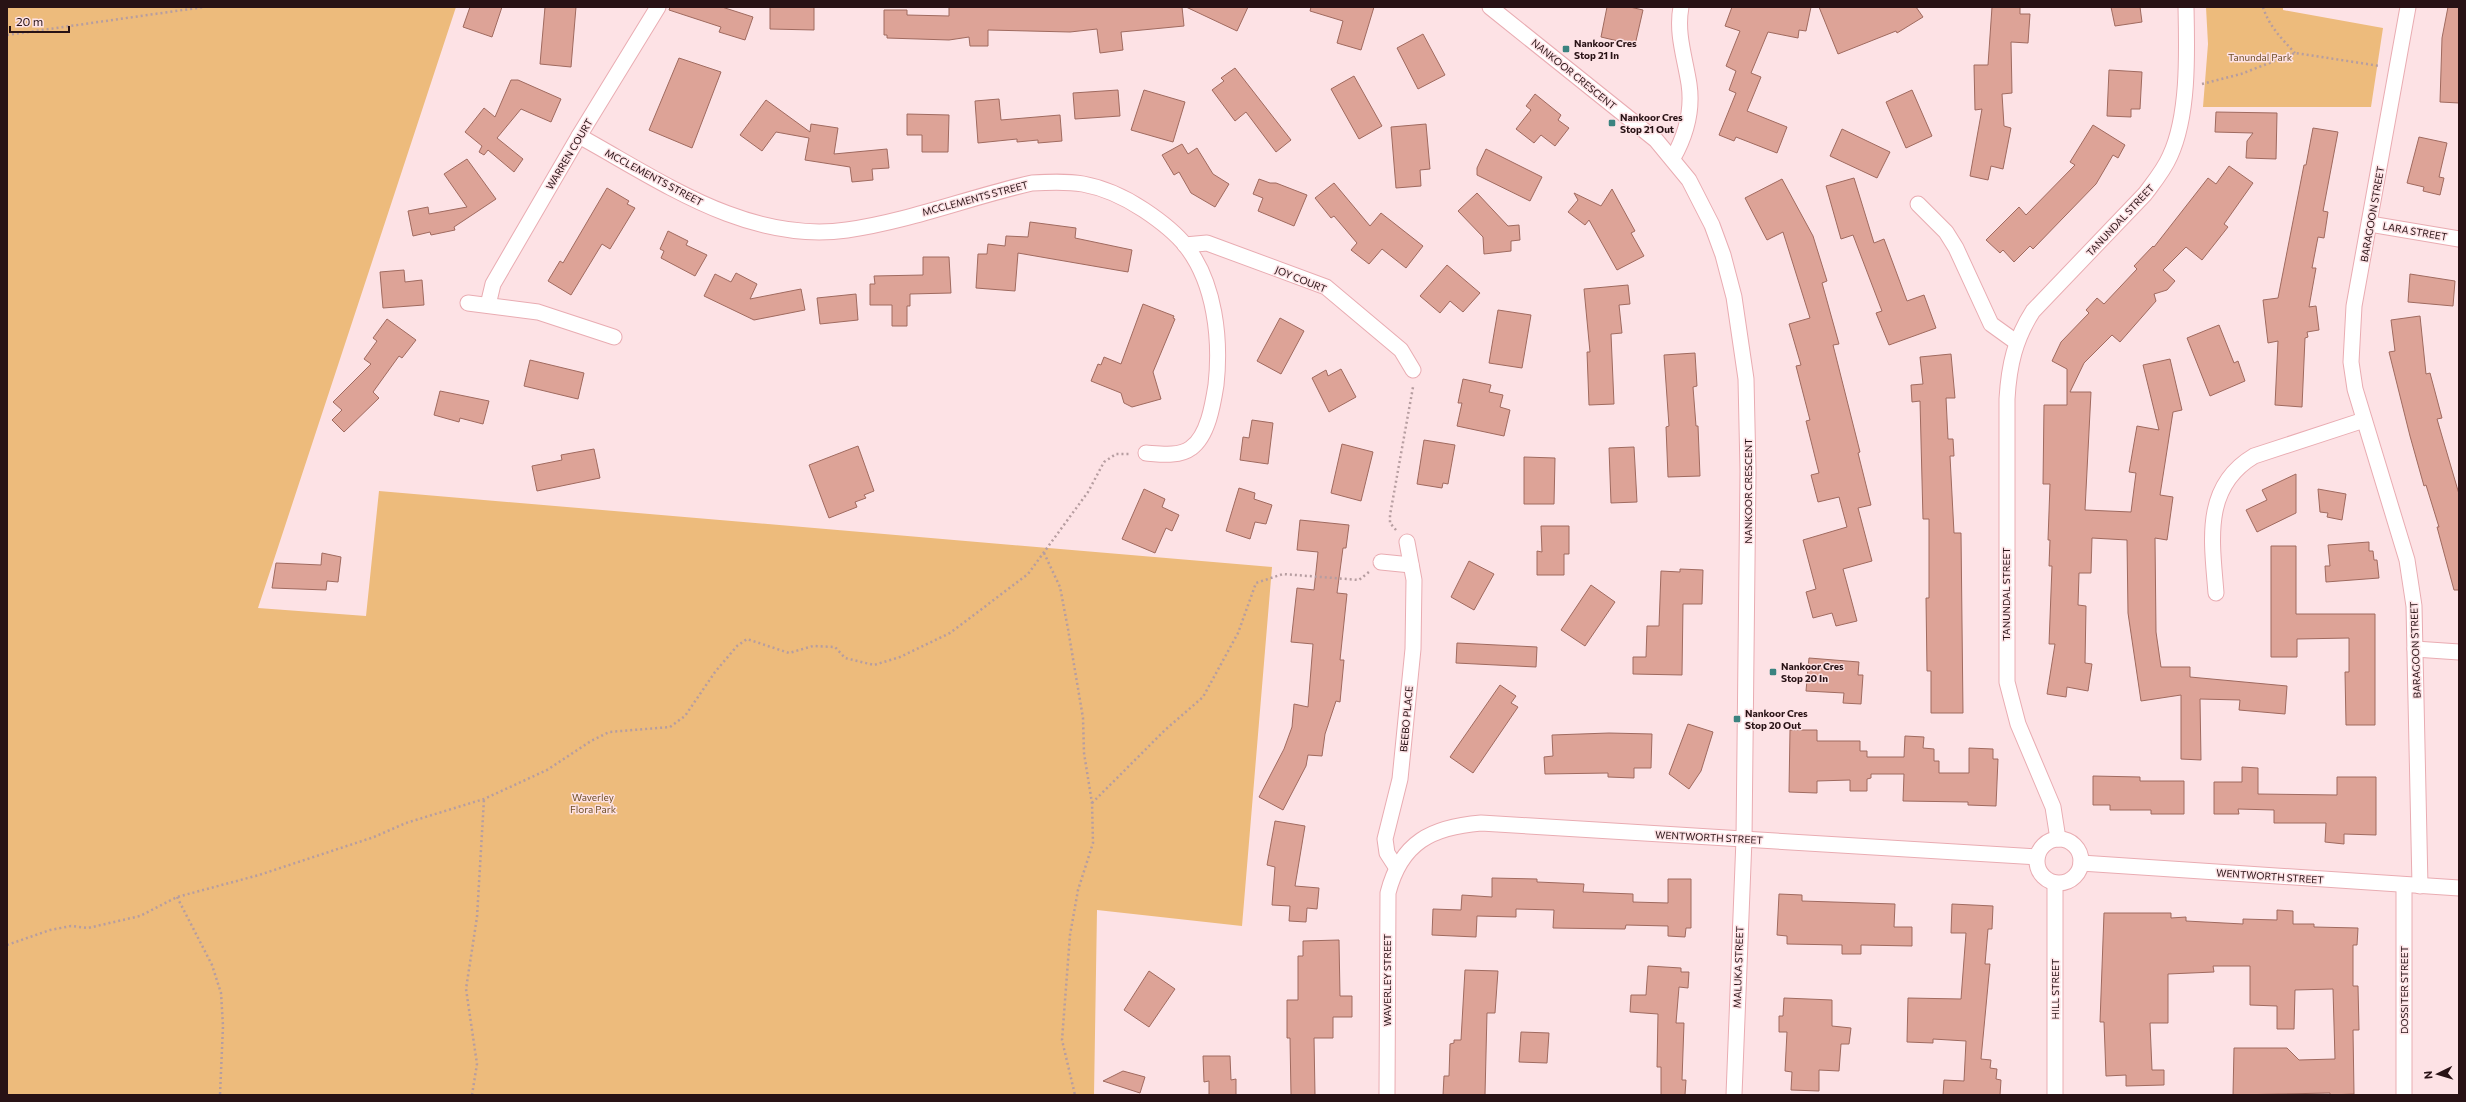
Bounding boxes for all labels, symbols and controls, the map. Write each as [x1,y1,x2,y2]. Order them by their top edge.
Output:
scale bar [10,8,69,34]
text: 20 m [16,14,43,28]
street label: NANKOOR CRESCENT [1529,36,1619,112]
place label: Nankoor Cres Stop 21 In [1574,37,1637,61]
marker: Nankoor Cres Stop 21 In [1561,44,1571,54]
park label: Tanundal Park [2228,51,2293,63]
place label: Nankoor Cres Stop 21 Out [1620,111,1683,135]
street label: WARREN COURT [543,116,595,192]
marker: Nankoor Cres Stop 21 Out [1607,118,1617,128]
street label: MCCLEMENTS STREET [603,146,706,208]
street label: BARAGOON STREET [2358,165,2386,263]
street label: MCCLEMENTS STREET [921,178,1030,218]
street label: TANUNDAL STREET [2084,181,2157,258]
street label: LARA STREET [2382,219,2449,243]
street label: JOY COURT [1274,263,1329,295]
street label: NANKOOR CRESCENT [1742,438,1754,544]
street label: TANUNDAL STREET [2000,547,2012,641]
street label: BARAGOON STREET [2407,601,2423,699]
place label: Nankoor Cres Stop 20 In [1781,660,1844,684]
marker: Nankoor Cres Stop 20 In [1768,667,1778,677]
street label: BEEBO PLACE [1397,685,1415,753]
place label: Nankoor Cres Stop 20 Out [1745,707,1808,731]
marker: Nankoor Cres Stop 20 Out [1732,714,1742,724]
park label: Waverley Flora Park [570,791,617,815]
street label: WENTWORTH STREET [1655,828,1764,846]
street label: WENTWORTH STREET [2216,866,2325,886]
street label: MALUKA STREET [1731,925,1745,1008]
street label: WAVERLEY STREET [1381,933,1393,1026]
street label: DOSSITER STREET [2398,945,2410,1034]
street label: HILL STREET [2049,958,2061,1019]
north arrow [2418,1054,2458,1094]
text: N [2421,1070,2434,1080]

